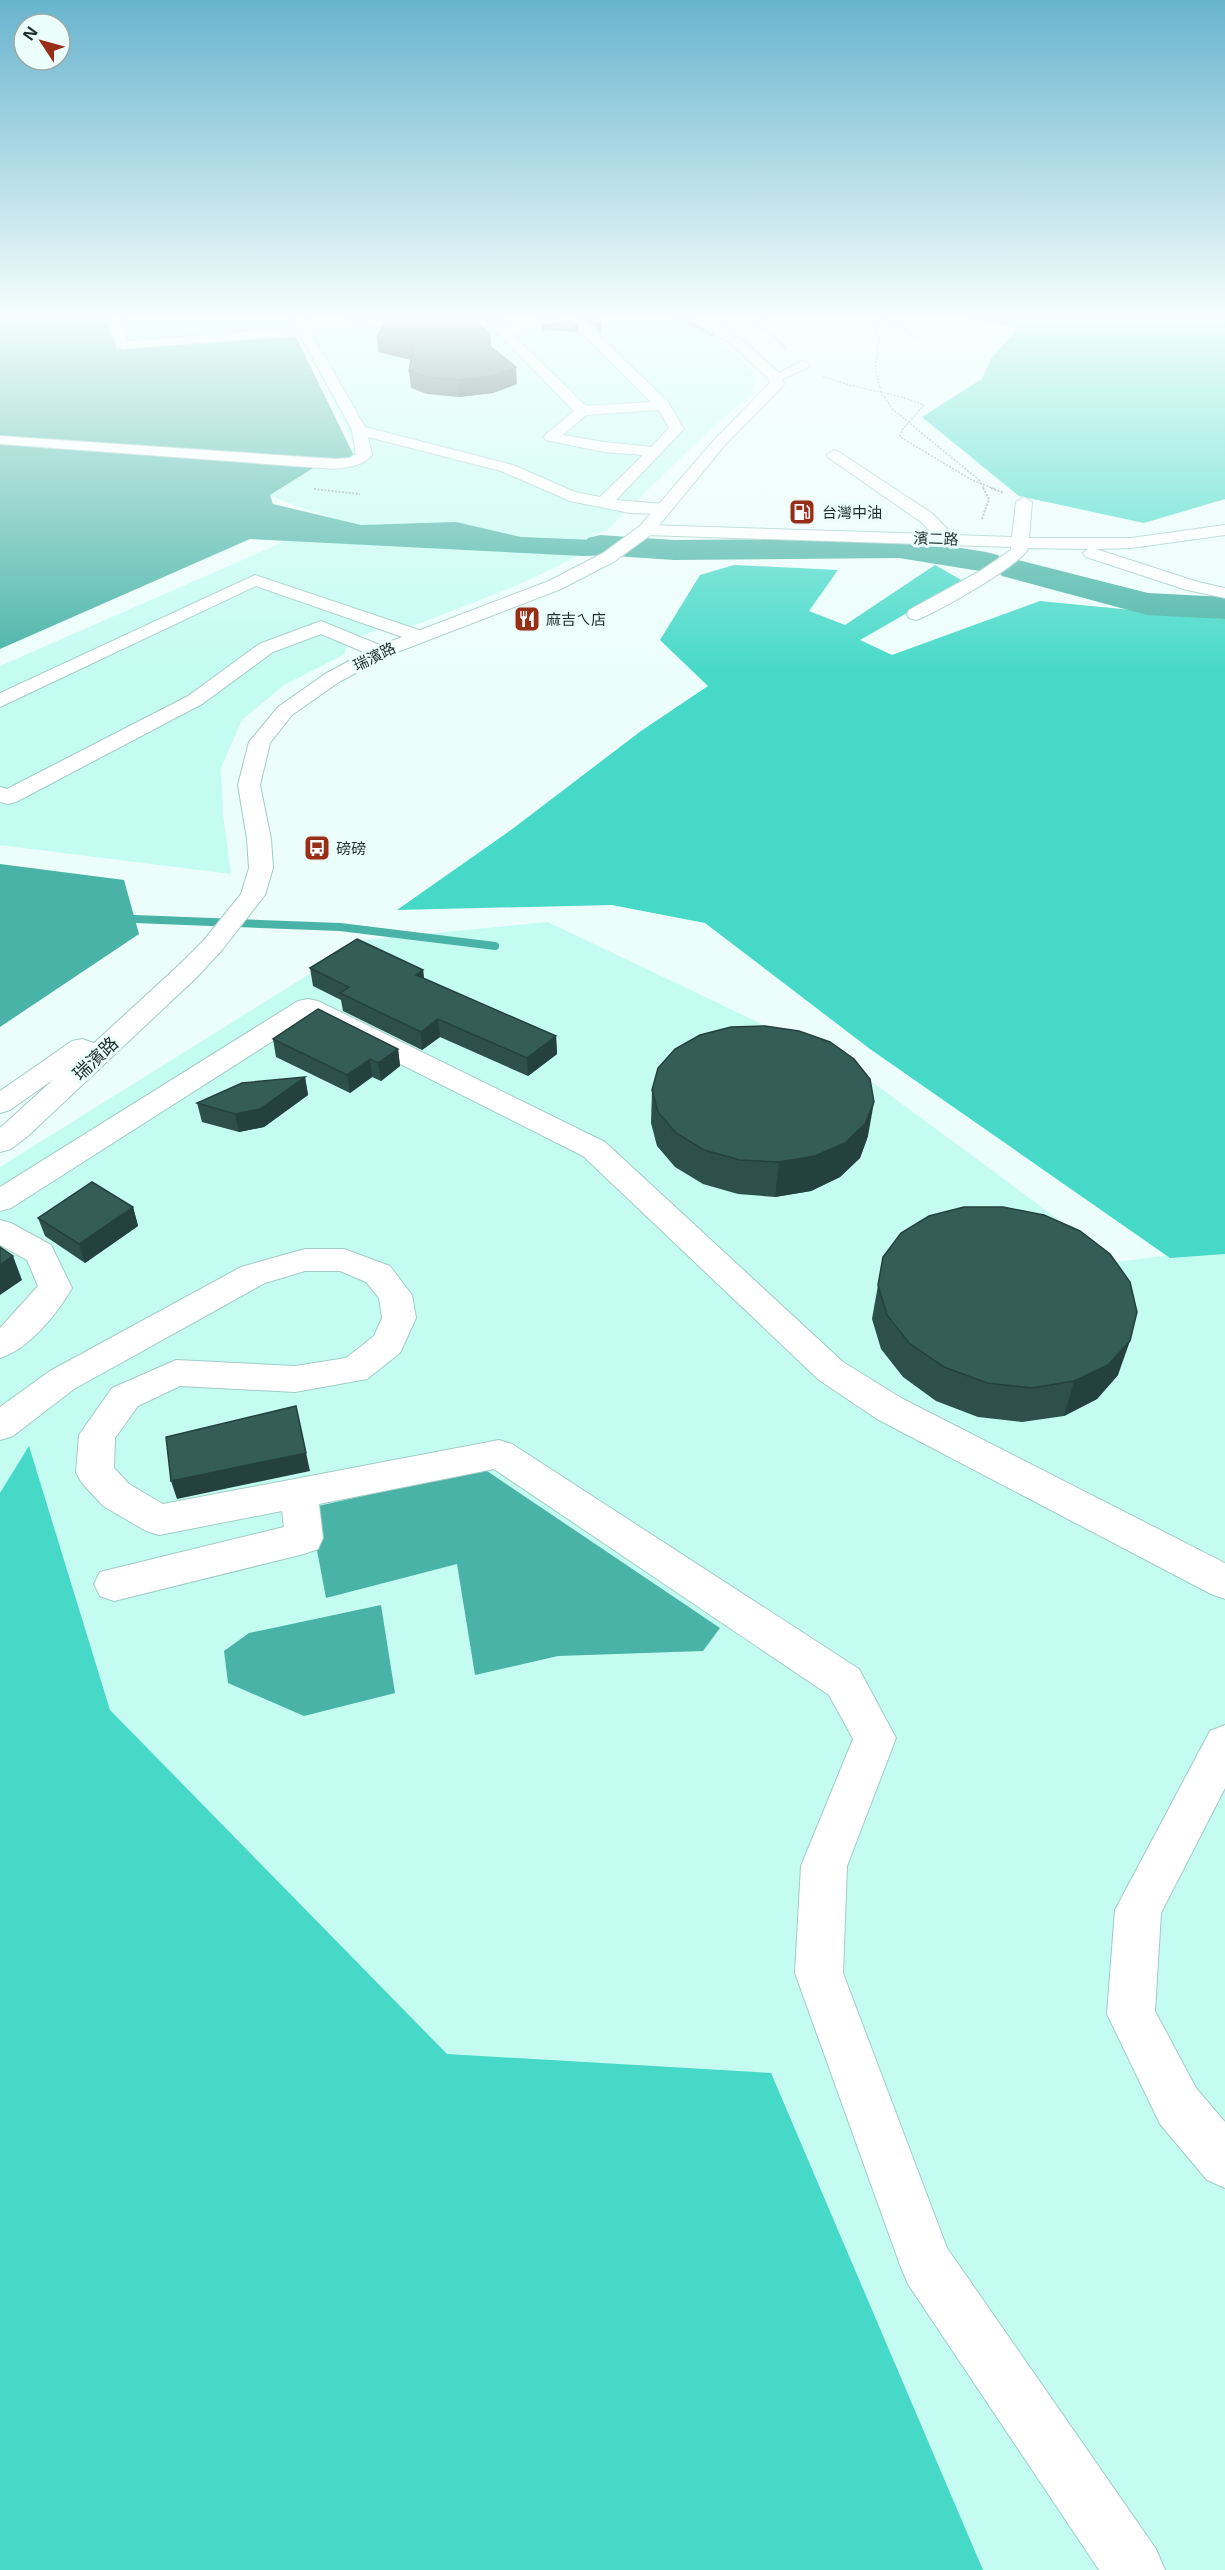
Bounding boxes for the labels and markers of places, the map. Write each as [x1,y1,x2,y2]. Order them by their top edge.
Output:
fuel station icon: 台灣中油 [787,497,817,527]
place label: 台灣中油 [822,502,882,522]
restaurant icon: 麻吉ㄟ店 [512,604,542,634]
place label: 麻吉ㄟ店 [546,609,606,629]
bus stop icon: 磅磅 [302,833,332,863]
place label: 磅磅 [336,838,366,858]

